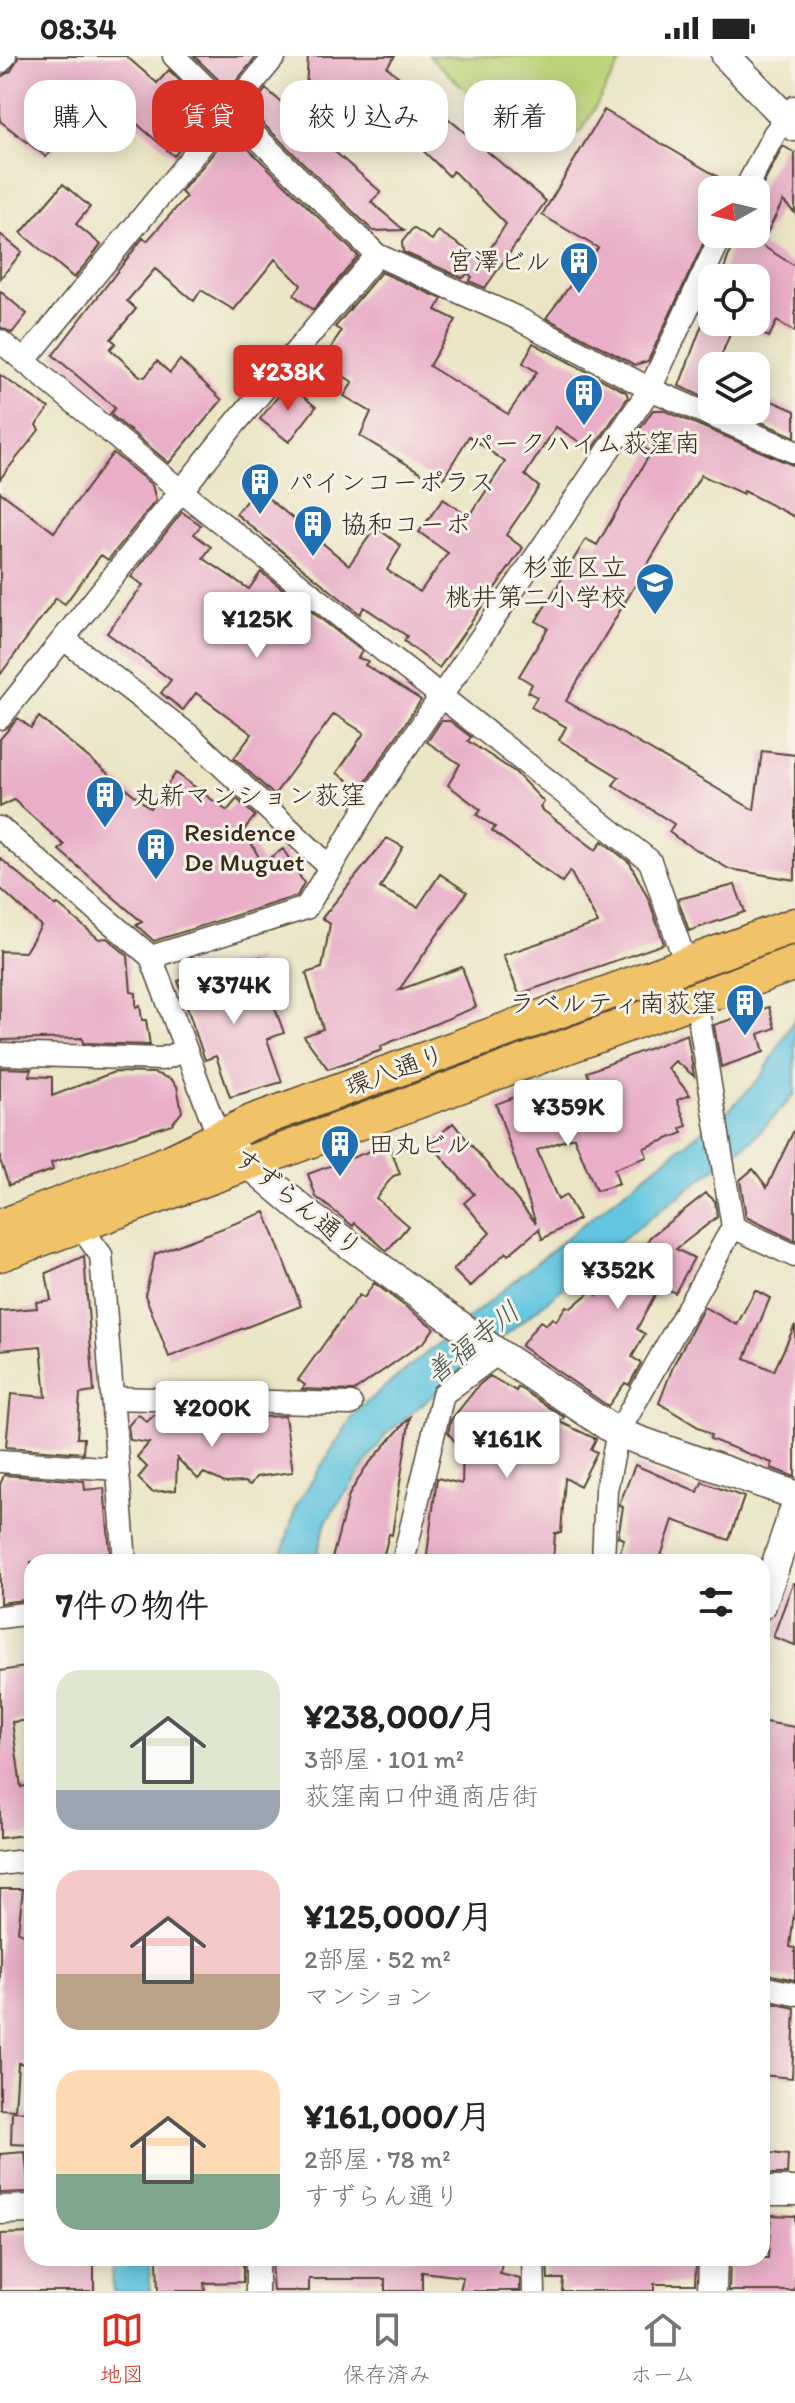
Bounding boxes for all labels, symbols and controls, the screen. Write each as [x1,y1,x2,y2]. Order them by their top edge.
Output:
text: 08:34 [40,10,117,47]
chip: 購入 [24,80,136,152]
chip: 賃貸 [152,80,264,152]
chip: 絞り込み [280,80,448,152]
chip: 新着 [464,80,576,152]
north arrow [698,176,770,248]
map controls [698,176,770,424]
building icon: 宮澤ビル [558,240,600,295]
place label: 宮澤ビル [448,245,551,277]
button: locate [698,264,770,336]
pin: ¥238K [232,345,344,413]
button: layers [698,352,770,424]
text: ¥238K [251,355,325,387]
building icon: パークハイム荻窪南 [563,372,605,427]
place label: パークハイム荻窪南 [468,427,700,459]
building icon: パインコーポラス [239,461,281,516]
place label: パインコーポラス [288,466,495,498]
building icon: 協和コーポ [292,503,334,558]
place label: 協和コーポ [341,508,471,540]
place label: 杉並区立 桃井第二小学校 [445,551,627,613]
school or university icon: 杉並区立 桃井第二小学校 [634,561,676,616]
pin: ¥125K [201,592,313,660]
text: ¥125K [222,602,292,634]
building icon: 丸新マンション荻窪 [84,774,126,829]
place label: 丸新マンション荻窪 [133,779,366,811]
place label: Residence De Muguet [184,816,305,878]
building icon: Residence De Muguet [135,826,177,881]
pin: ¥374K [178,958,290,1026]
text: ¥374K [197,968,271,1000]
building icon: ラベルティ南荻窪 [724,982,766,1037]
place label: ラベルティ南荻窪 [509,987,717,1019]
street label: 環八通り [341,1037,449,1103]
pin: ¥359K [512,1080,624,1148]
text: ¥359K [532,1090,604,1122]
building icon: 田丸ビル [319,1123,361,1178]
place label: 田丸ビル [368,1128,471,1160]
street label: すずらん通り [227,1140,369,1264]
pin: ¥352K [562,1243,674,1311]
text: ¥352K [582,1253,654,1285]
water label: 善福寺川 [418,1294,526,1390]
pin: ¥200K [156,1381,268,1449]
text: ¥200K [174,1391,250,1423]
pin: ¥161K [451,1412,563,1480]
text: ¥161K [472,1422,542,1454]
icon: filters [694,1580,738,1624]
text: 7件の物件 [56,1585,209,1626]
text: ¥238,000/月 [304,1696,497,1737]
icon: home [120,1702,216,1798]
text: 3部屋 · 101 m² [304,1743,464,1775]
text: 荻窪南口仲通商店街 [304,1780,538,1812]
text: ¥125,000/月 [304,1896,494,1937]
icon: home [120,1902,216,1998]
text: 2部屋 · 52 m² [304,1943,451,1975]
text: マンション [304,1980,433,2012]
text: ¥161,000/月 [304,2096,492,2137]
icon: home [120,2102,216,2198]
text: 2部屋 · 78 m² [304,2143,451,2175]
text: すずらん通り [304,2180,460,2212]
tab: 地図 [100,2308,144,2388]
tab: 保存済み [343,2308,431,2388]
tab: ホーム [630,2308,695,2388]

